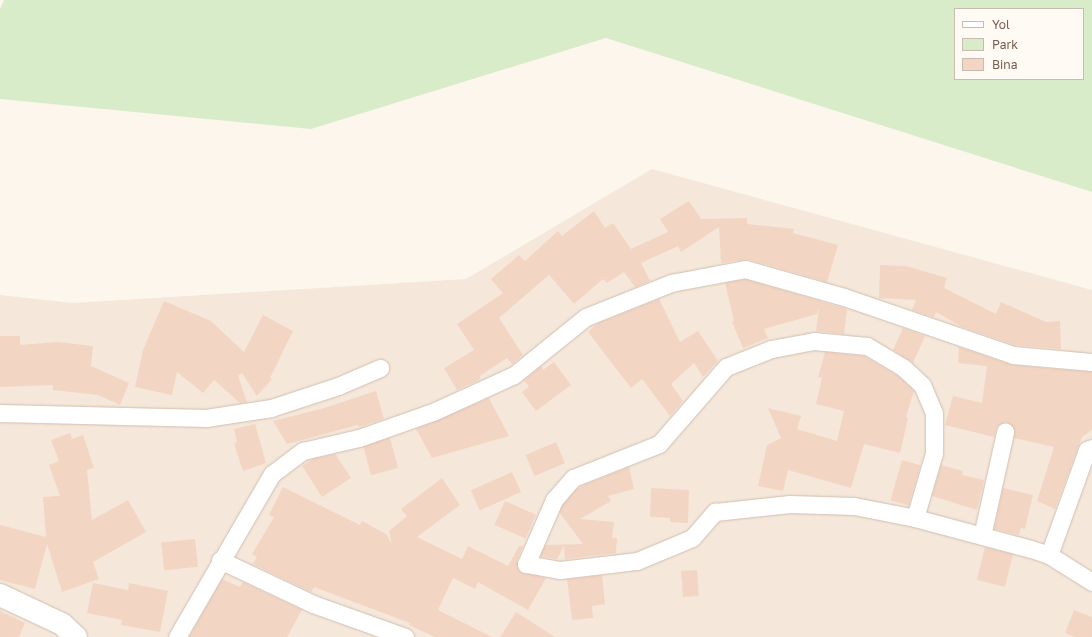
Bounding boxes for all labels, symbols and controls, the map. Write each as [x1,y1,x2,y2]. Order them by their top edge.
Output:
legend [954,8,1084,80]
text: Yol [992,17,1010,32]
text: Park [992,37,1018,52]
text: Bina [992,57,1017,72]

